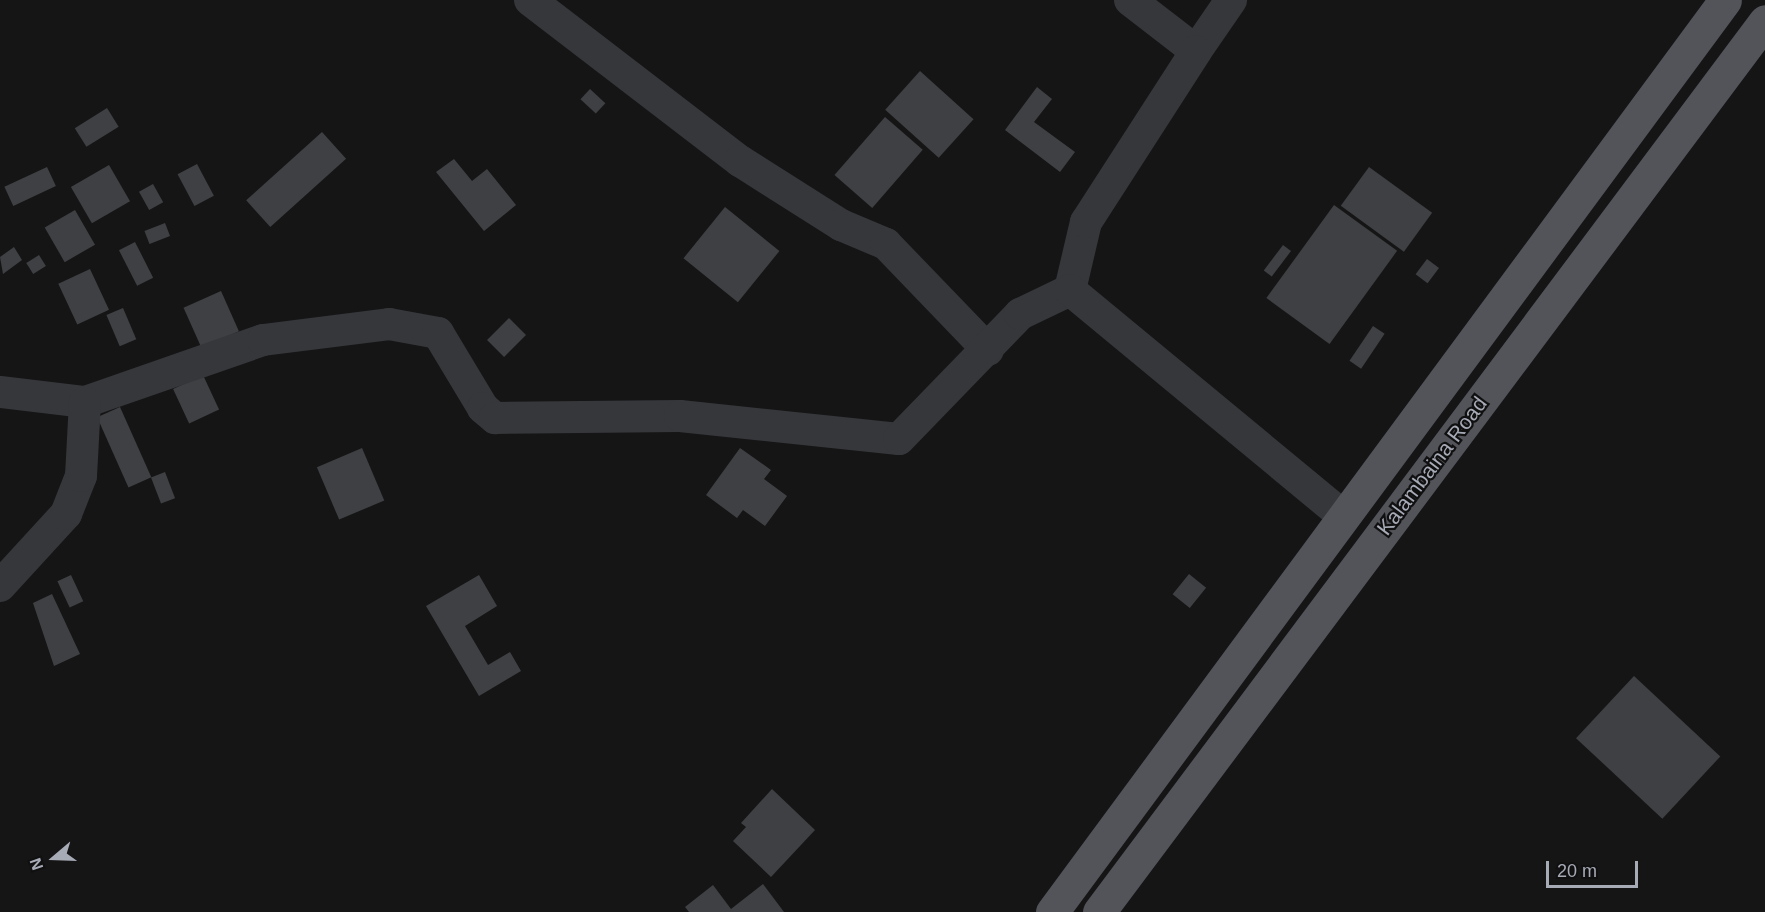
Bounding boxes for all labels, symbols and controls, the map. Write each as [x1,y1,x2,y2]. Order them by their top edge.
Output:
street label: Kalambaina Road [1372,392,1492,540]
north arrow [24,828,84,888]
scale bar [1549,849,1640,887]
text: N [27,856,46,872]
text: 20 m [1557,861,1597,881]

